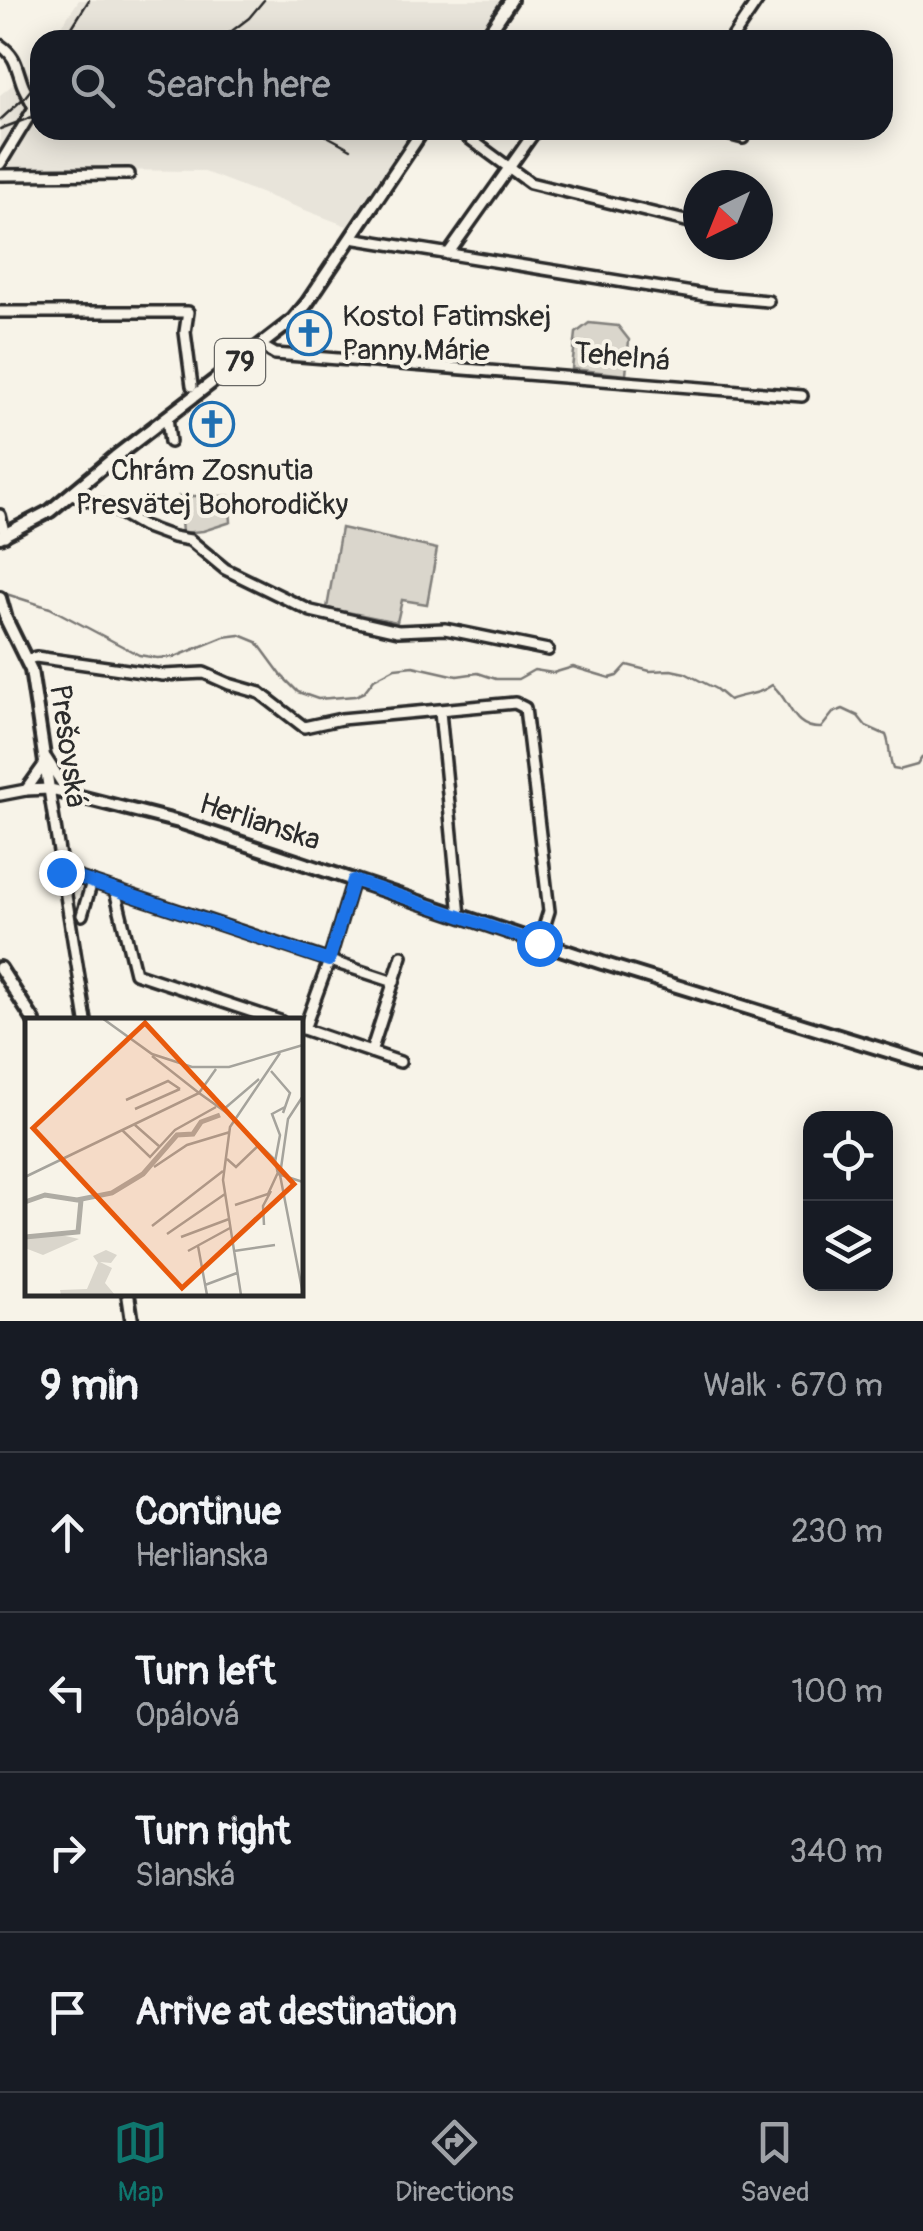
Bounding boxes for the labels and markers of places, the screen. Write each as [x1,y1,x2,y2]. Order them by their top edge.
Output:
place label: Kostol Fatimskej Panny Márie [342,298,551,369]
church icon: Kostol Fatimskej Panny Márie [286,310,332,356]
church icon: Chrám Zosnutia Presvätej Bohorodičky [189,401,235,447]
place label: Chrám Zosnutia Presvätej Bohorodičky [76,452,349,523]

